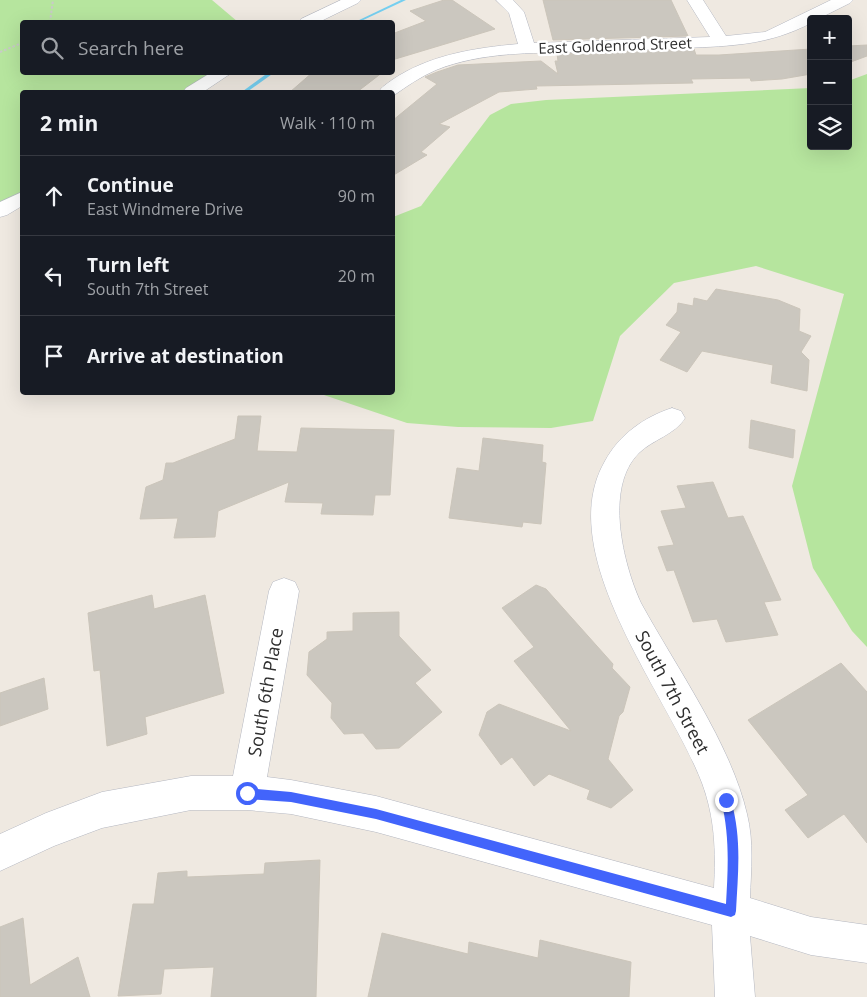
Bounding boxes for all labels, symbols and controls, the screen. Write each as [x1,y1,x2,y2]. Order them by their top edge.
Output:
map controls [807,15,852,150]
button: + [807,15,852,60]
search box [20,20,395,75]
street label: East Goldenrod Street [538,32,692,58]
icon: search [38,34,66,62]
text: Search here [78,35,184,61]
button: − [807,60,852,105]
button: layers [807,105,852,150]
text: 2 min [40,109,98,137]
text: Walk · 110 m [280,112,375,134]
text: Continue [87,172,174,198]
icon: ahead [40,182,68,210]
text: 90 m [338,185,375,207]
text: East Windmere Drive [87,198,243,220]
text: Turn left [87,252,169,278]
icon: left [40,262,68,290]
text: 20 m [338,265,375,287]
text: South 7th Street [87,278,208,300]
icon: arrive [40,342,68,370]
text: Arrive at destination [87,343,284,369]
street label: South 6th Place [242,626,288,758]
street label: South 7th Street [630,626,716,758]
route start [236,782,259,805]
route end [715,789,738,812]

